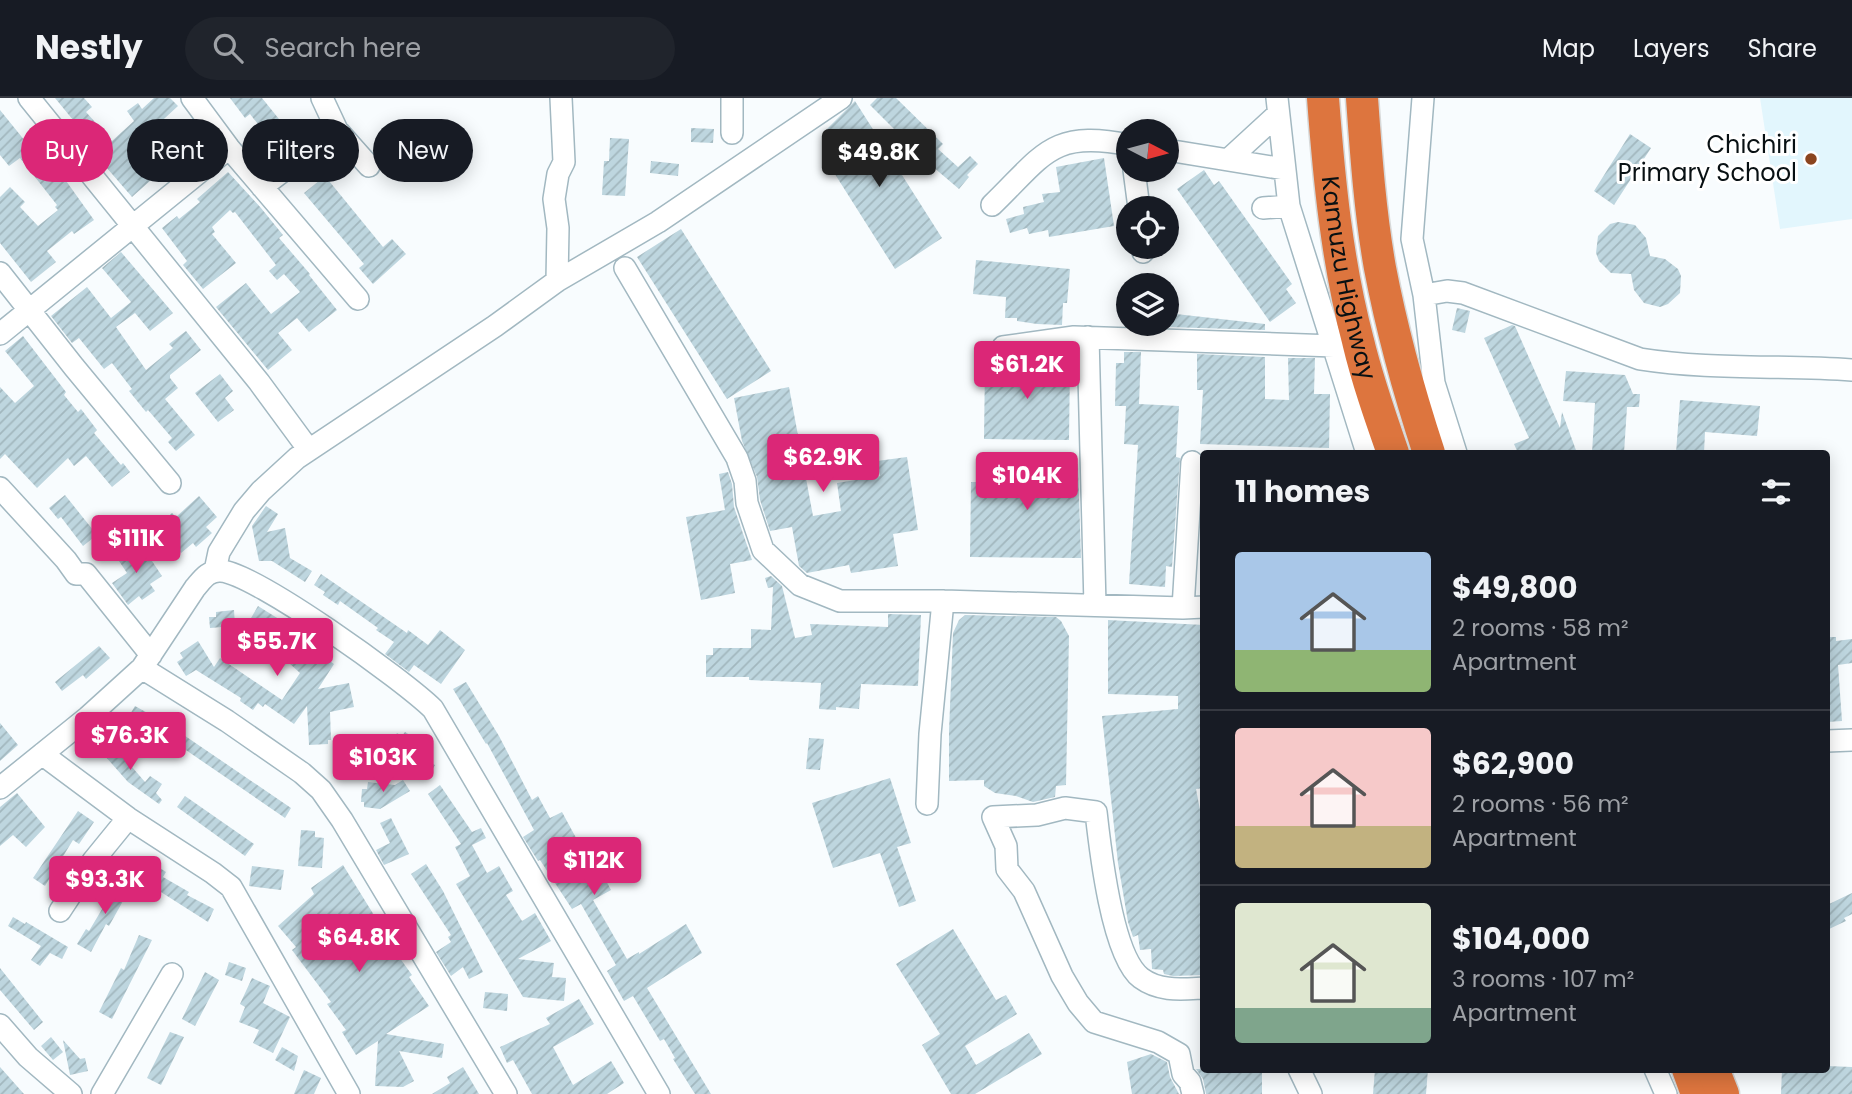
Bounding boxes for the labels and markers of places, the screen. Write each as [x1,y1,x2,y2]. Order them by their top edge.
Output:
place label: Chichiri Primary School [1618,128,1797,189]
pin: $49.8K [822,130,936,189]
marker: Chichiri Primary School [1803,151,1819,167]
pin: $61.2K [970,342,1084,401]
pin: $62.9K [766,434,880,494]
pin: $104K [978,452,1076,512]
pin: $111K [87,516,185,575]
pin: $55.7K [220,618,334,678]
pin: $76.3K [73,712,187,772]
pin: $103K [334,734,432,794]
pin: $112K [545,838,643,897]
pin: $93.3K [48,856,162,916]
pin: $64.8K [302,914,416,974]

